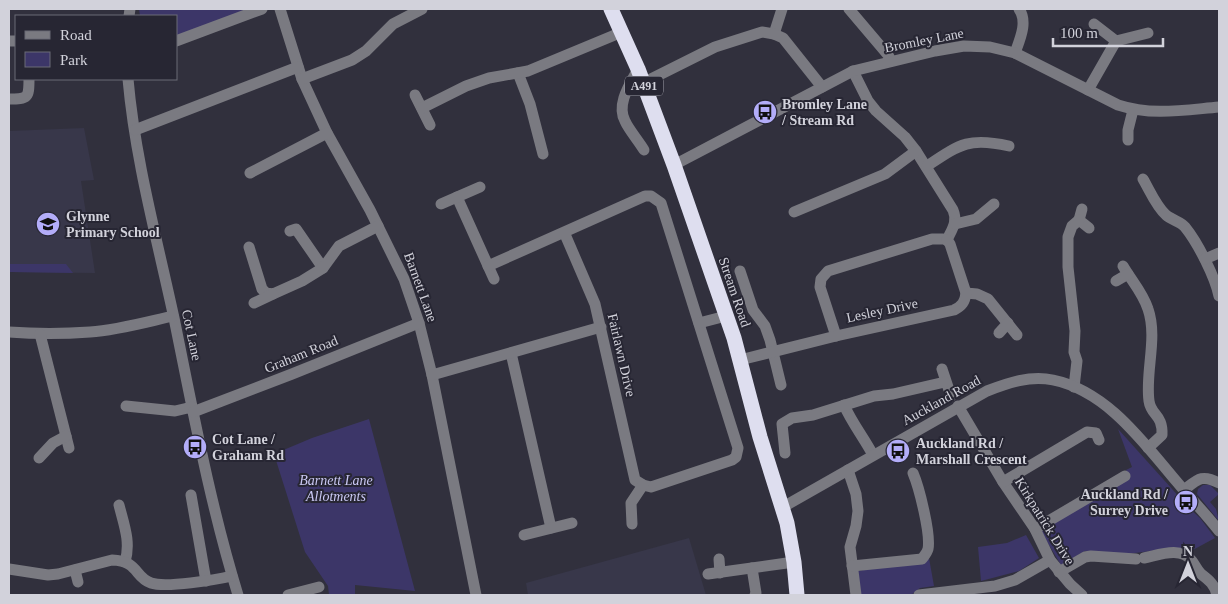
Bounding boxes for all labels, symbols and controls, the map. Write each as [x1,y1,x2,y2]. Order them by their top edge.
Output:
legend [15,15,178,80]
scale bar [1053,15,1163,47]
street label: Bromley Lane [883,25,965,56]
text: 100 m [1060,25,1098,41]
text: Road [60,27,92,43]
text: Park [60,52,88,68]
road number: A491 [625,76,663,95]
place label: Bromley Lane / Stream Rd [781,97,867,128]
bus stop icon: Bromley Lane / Stream Rd [752,99,778,125]
place label: Glynne Primary School [66,209,160,240]
school or university icon: Glynne Primary School [35,211,61,237]
street label: Barnett Lane [401,250,440,324]
street label: Stream Road [716,255,753,329]
street label: Lesley Drive [845,296,919,325]
street label: Cot Lane [179,308,204,362]
street label: Fairlawn Drive [605,312,638,398]
street label: Graham Road [262,333,340,376]
street label: Auckland Road [899,373,983,428]
place label: Cot Lane / Graham Rd [212,432,284,463]
bus stop icon: Cot Lane / Graham Rd [182,434,208,460]
place label: Auckland Rd / Marshall Crescent [916,436,1027,467]
bus stop icon: Auckland Rd / Marshall Crescent [885,438,911,464]
park label: Barnett Lane Allotments [299,473,373,504]
street label: Kirkpatrick Drive [1012,475,1077,568]
place label: Auckland Rd / Surrey Drive [1081,487,1169,518]
bus stop icon: Auckland Rd / Surrey Drive [1173,489,1199,515]
north arrow [1163,539,1213,589]
text: N [1183,544,1193,559]

